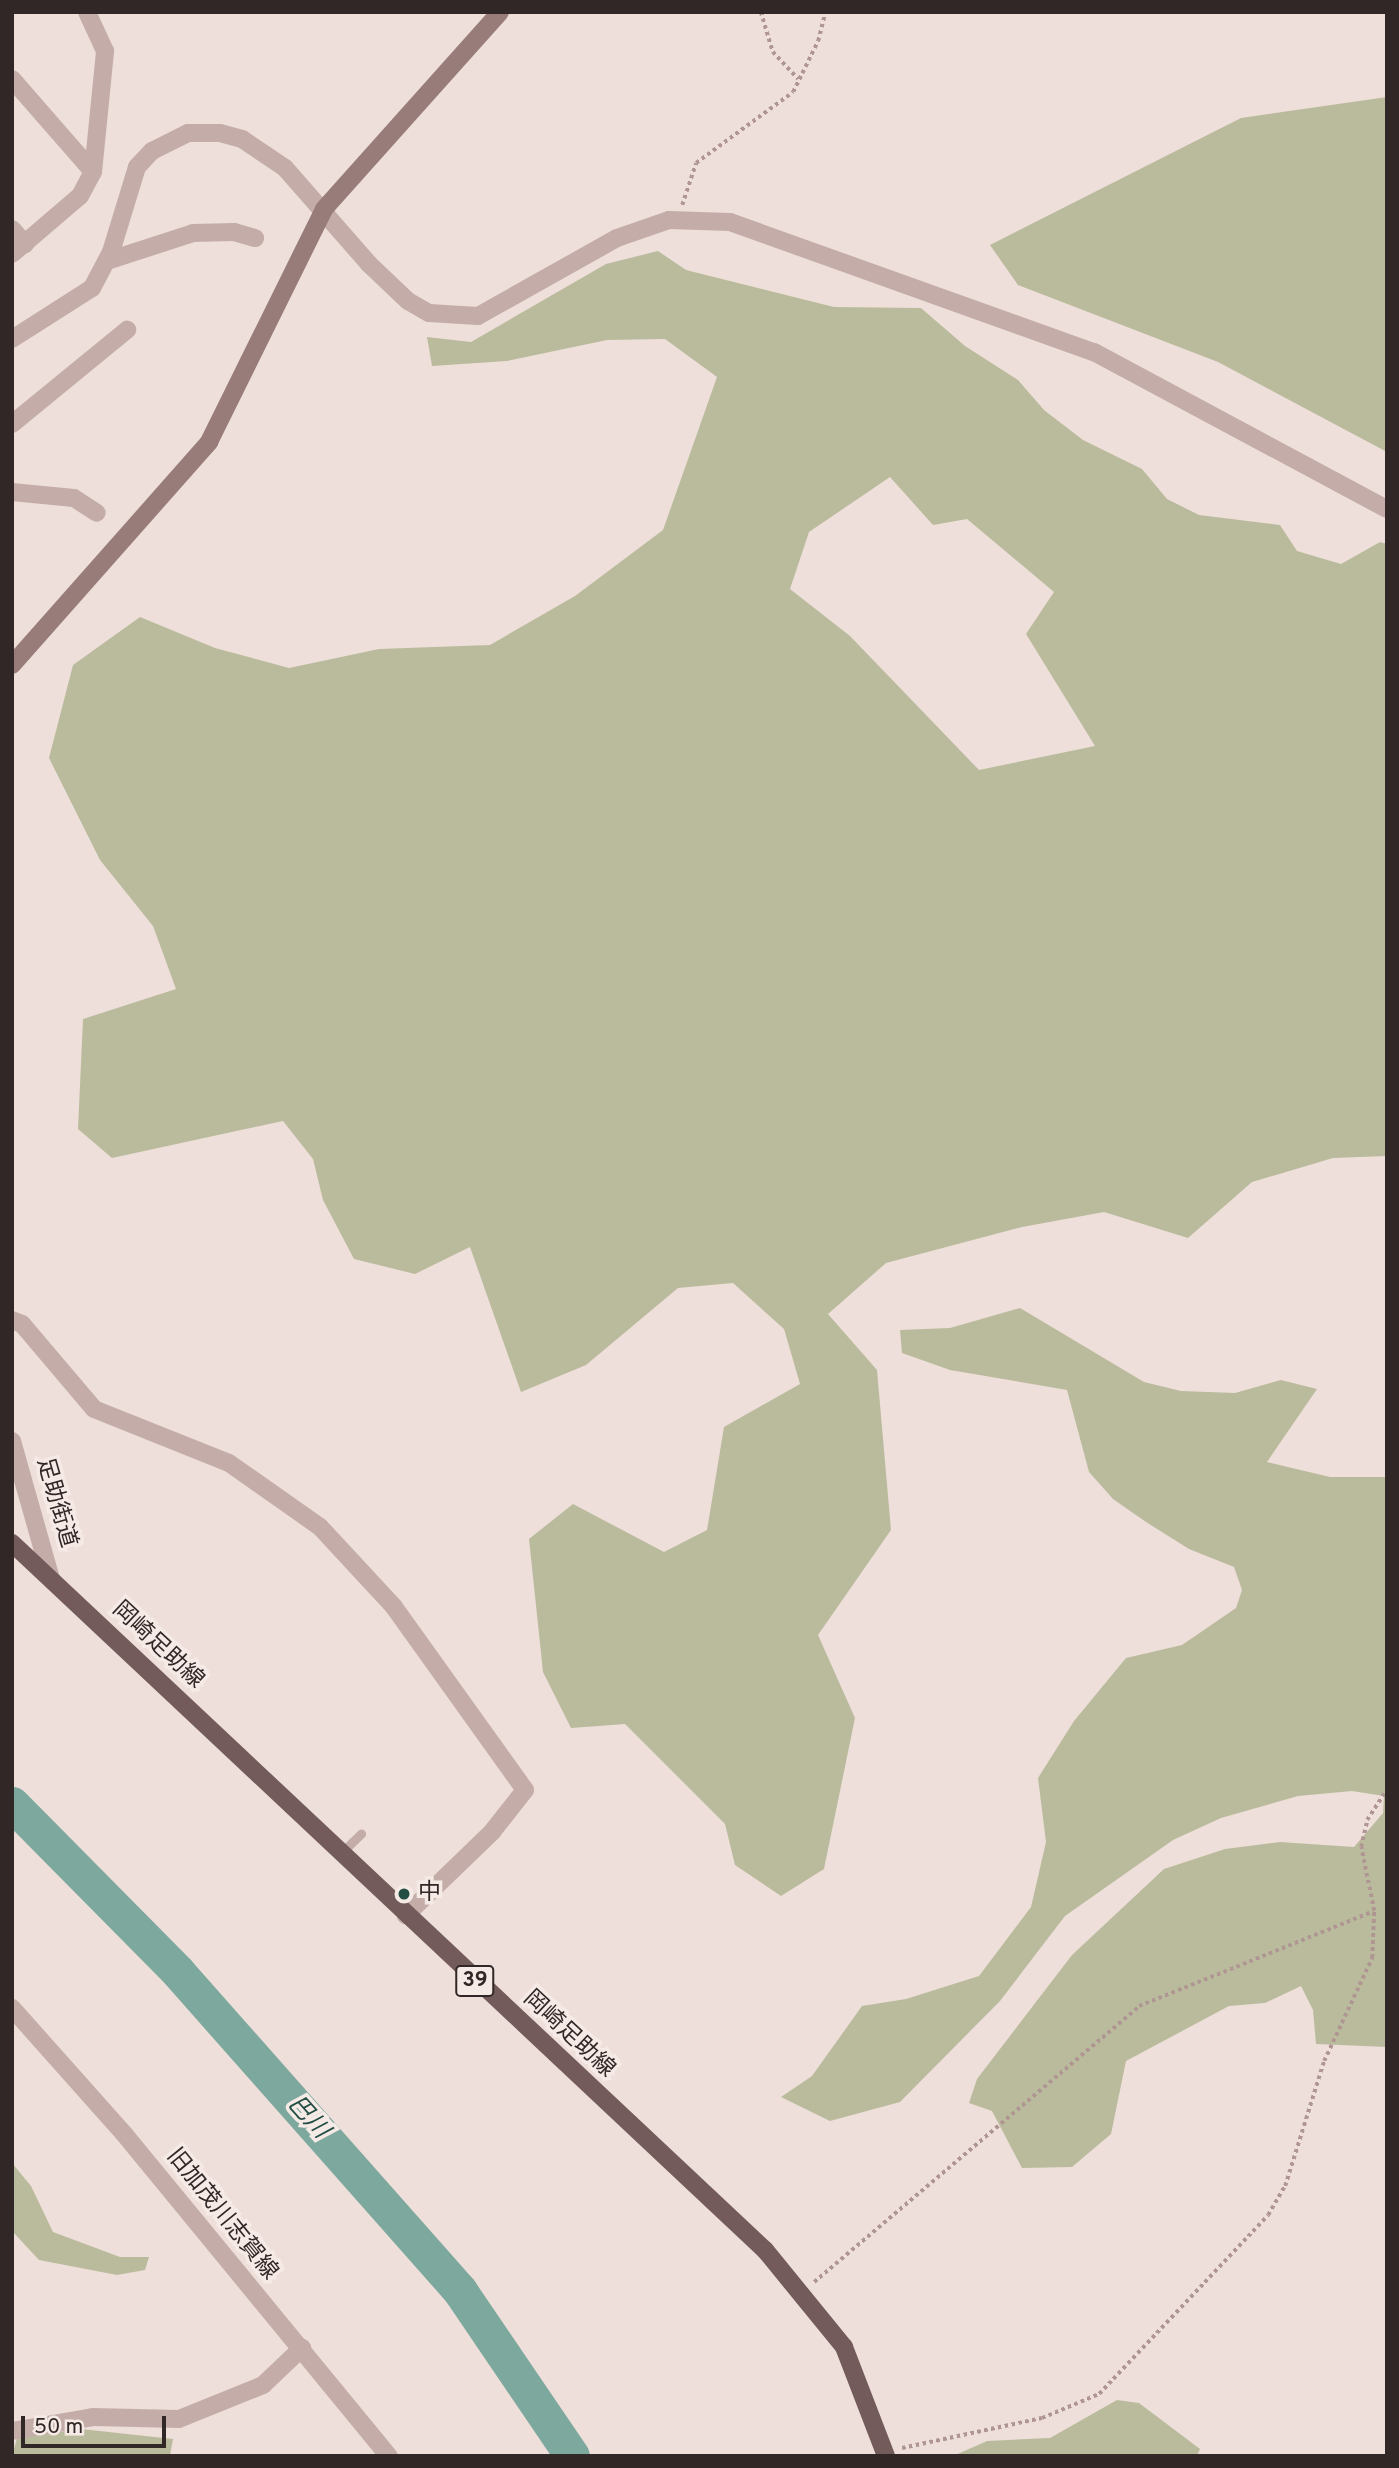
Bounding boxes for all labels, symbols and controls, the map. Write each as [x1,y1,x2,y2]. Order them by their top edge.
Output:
street label: 足助街道 [29,1455,81,1551]
street label: 岡崎足助線 [106,1597,208,1695]
place label: 中 [418,1880,441,1908]
marker: 中 [396,1886,412,1902]
road number: 39 [454,1964,496,1998]
street label: 岡崎足助線 [517,1986,619,2084]
water label: 巴川 [280,2091,334,2145]
street label: 旧加茂川志賀線 [160,2144,282,2286]
scale bar [24,2402,170,2446]
text: 50 m [34,2414,83,2441]

